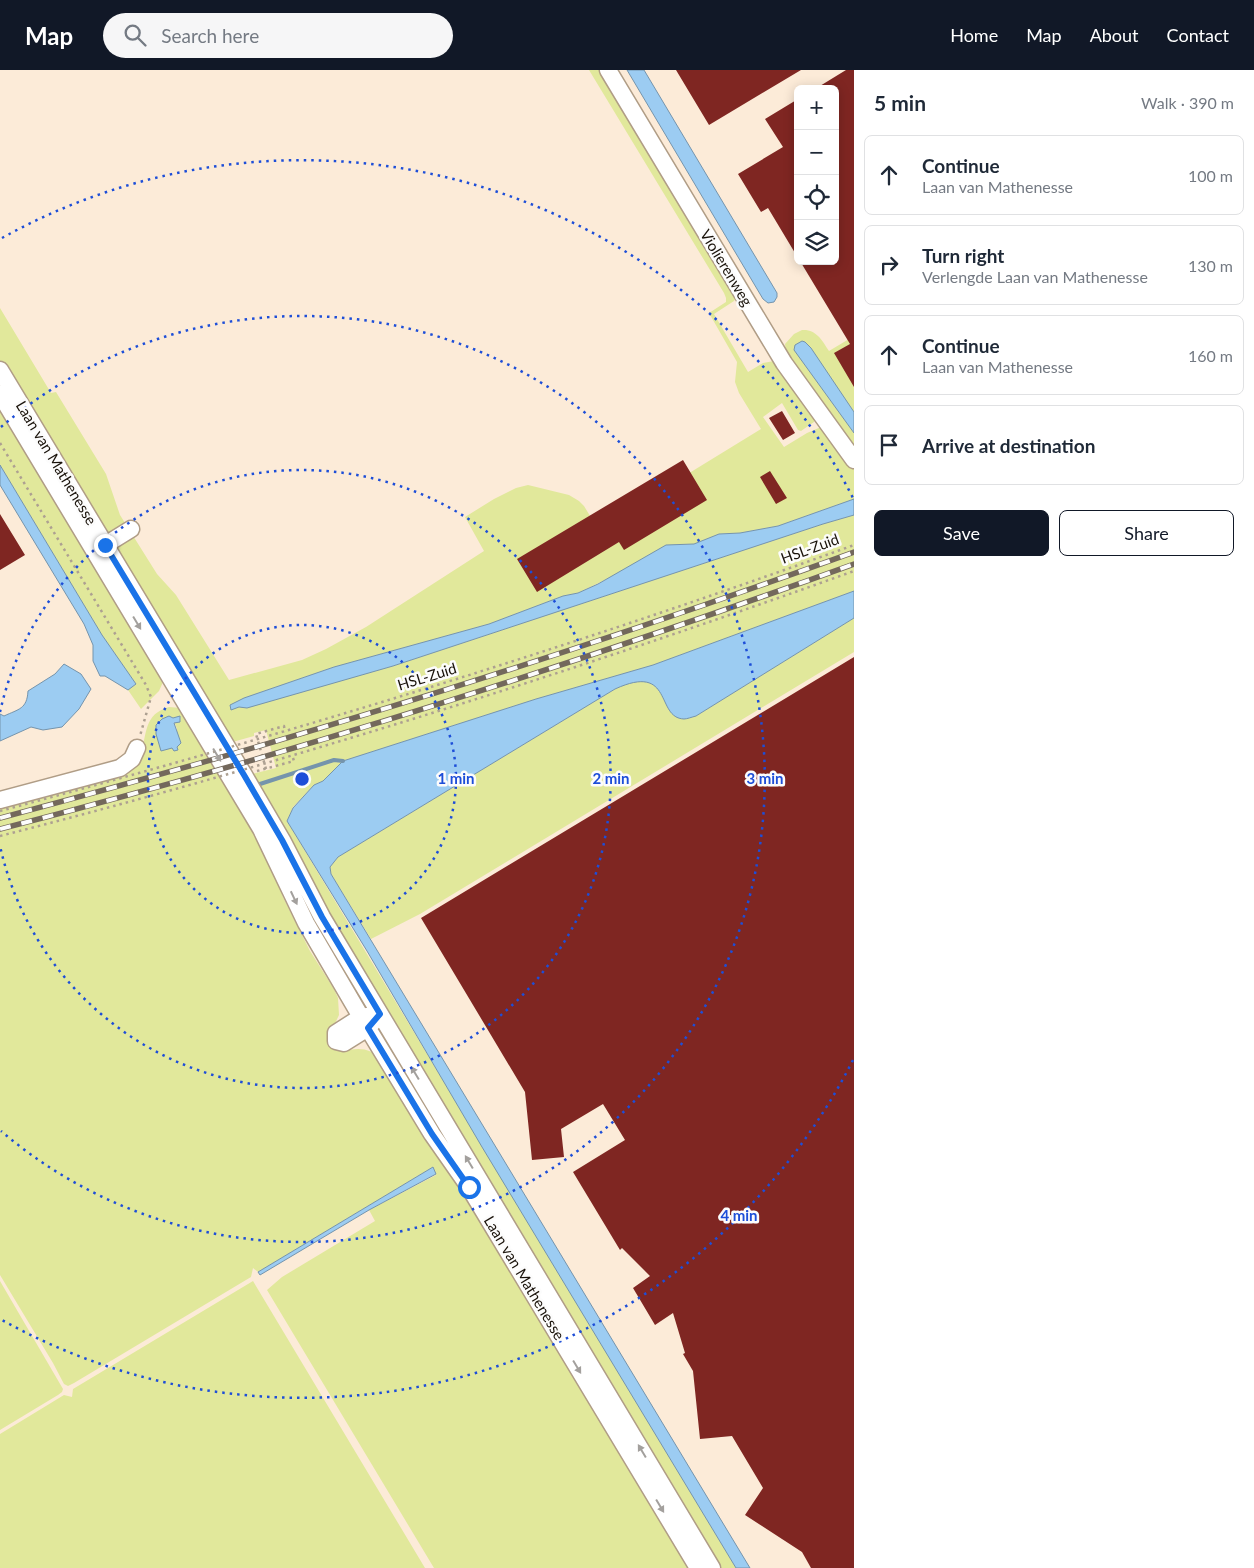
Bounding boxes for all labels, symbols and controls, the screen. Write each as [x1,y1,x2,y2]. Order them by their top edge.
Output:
search box [103,13,453,58]
text: Map [25,21,73,50]
icon: search [121,21,149,49]
text: Search here [161,24,259,47]
text: Home [950,24,998,46]
text: Map [1026,24,1062,46]
text: About [1090,24,1139,46]
text: Contact [1167,24,1229,46]
map controls [794,85,839,265]
button: + [794,85,839,130]
text: 5 min [874,90,926,115]
text: Walk · 390 m [1141,93,1234,112]
button: − [794,130,839,175]
text: Continue [922,154,1000,177]
icon: ahead [875,161,903,189]
text: 100 m [1188,166,1233,185]
button: locate [794,175,839,220]
text: Laan van Mathenesse [922,177,1073,196]
button: layers [794,220,839,265]
street label: Violierenweg [697,226,757,309]
text: Turn right [922,244,1004,267]
icon: right [875,251,903,279]
text: 130 m [1188,256,1233,275]
text: Verlengde Laan van Mathenesse [922,267,1148,286]
text: Continue [922,334,1000,357]
icon: ahead [875,341,903,369]
text: 160 m [1188,346,1233,365]
text: Laan van Mathenesse [922,357,1073,376]
street label: Laan van Mathenesse [13,397,101,528]
icon: arrive [875,431,903,459]
text: Arrive at destination [922,434,1095,457]
button: Save [874,510,1049,556]
button: Share [1059,510,1234,556]
street label: HSL-Zuid [778,529,841,567]
route end [94,534,117,557]
one-way arrow [133,616,142,629]
street label: HSL-Zuid [395,659,458,694]
one-way arrow [212,749,221,762]
text: 1 min [437,769,475,787]
text: 2 min [592,769,630,787]
text: 3 min [746,769,784,787]
centre of rings [293,770,311,788]
one-way arrow [290,891,298,905]
one-way arrow [411,1066,420,1079]
one-way arrow [464,1155,473,1168]
route start [458,1176,481,1199]
text: 4 min [720,1206,758,1224]
street label: Laan van Mathenesse [481,1212,569,1343]
one-way arrow [572,1360,581,1373]
one-way arrow [638,1445,647,1458]
one-way arrow [656,1499,665,1512]

